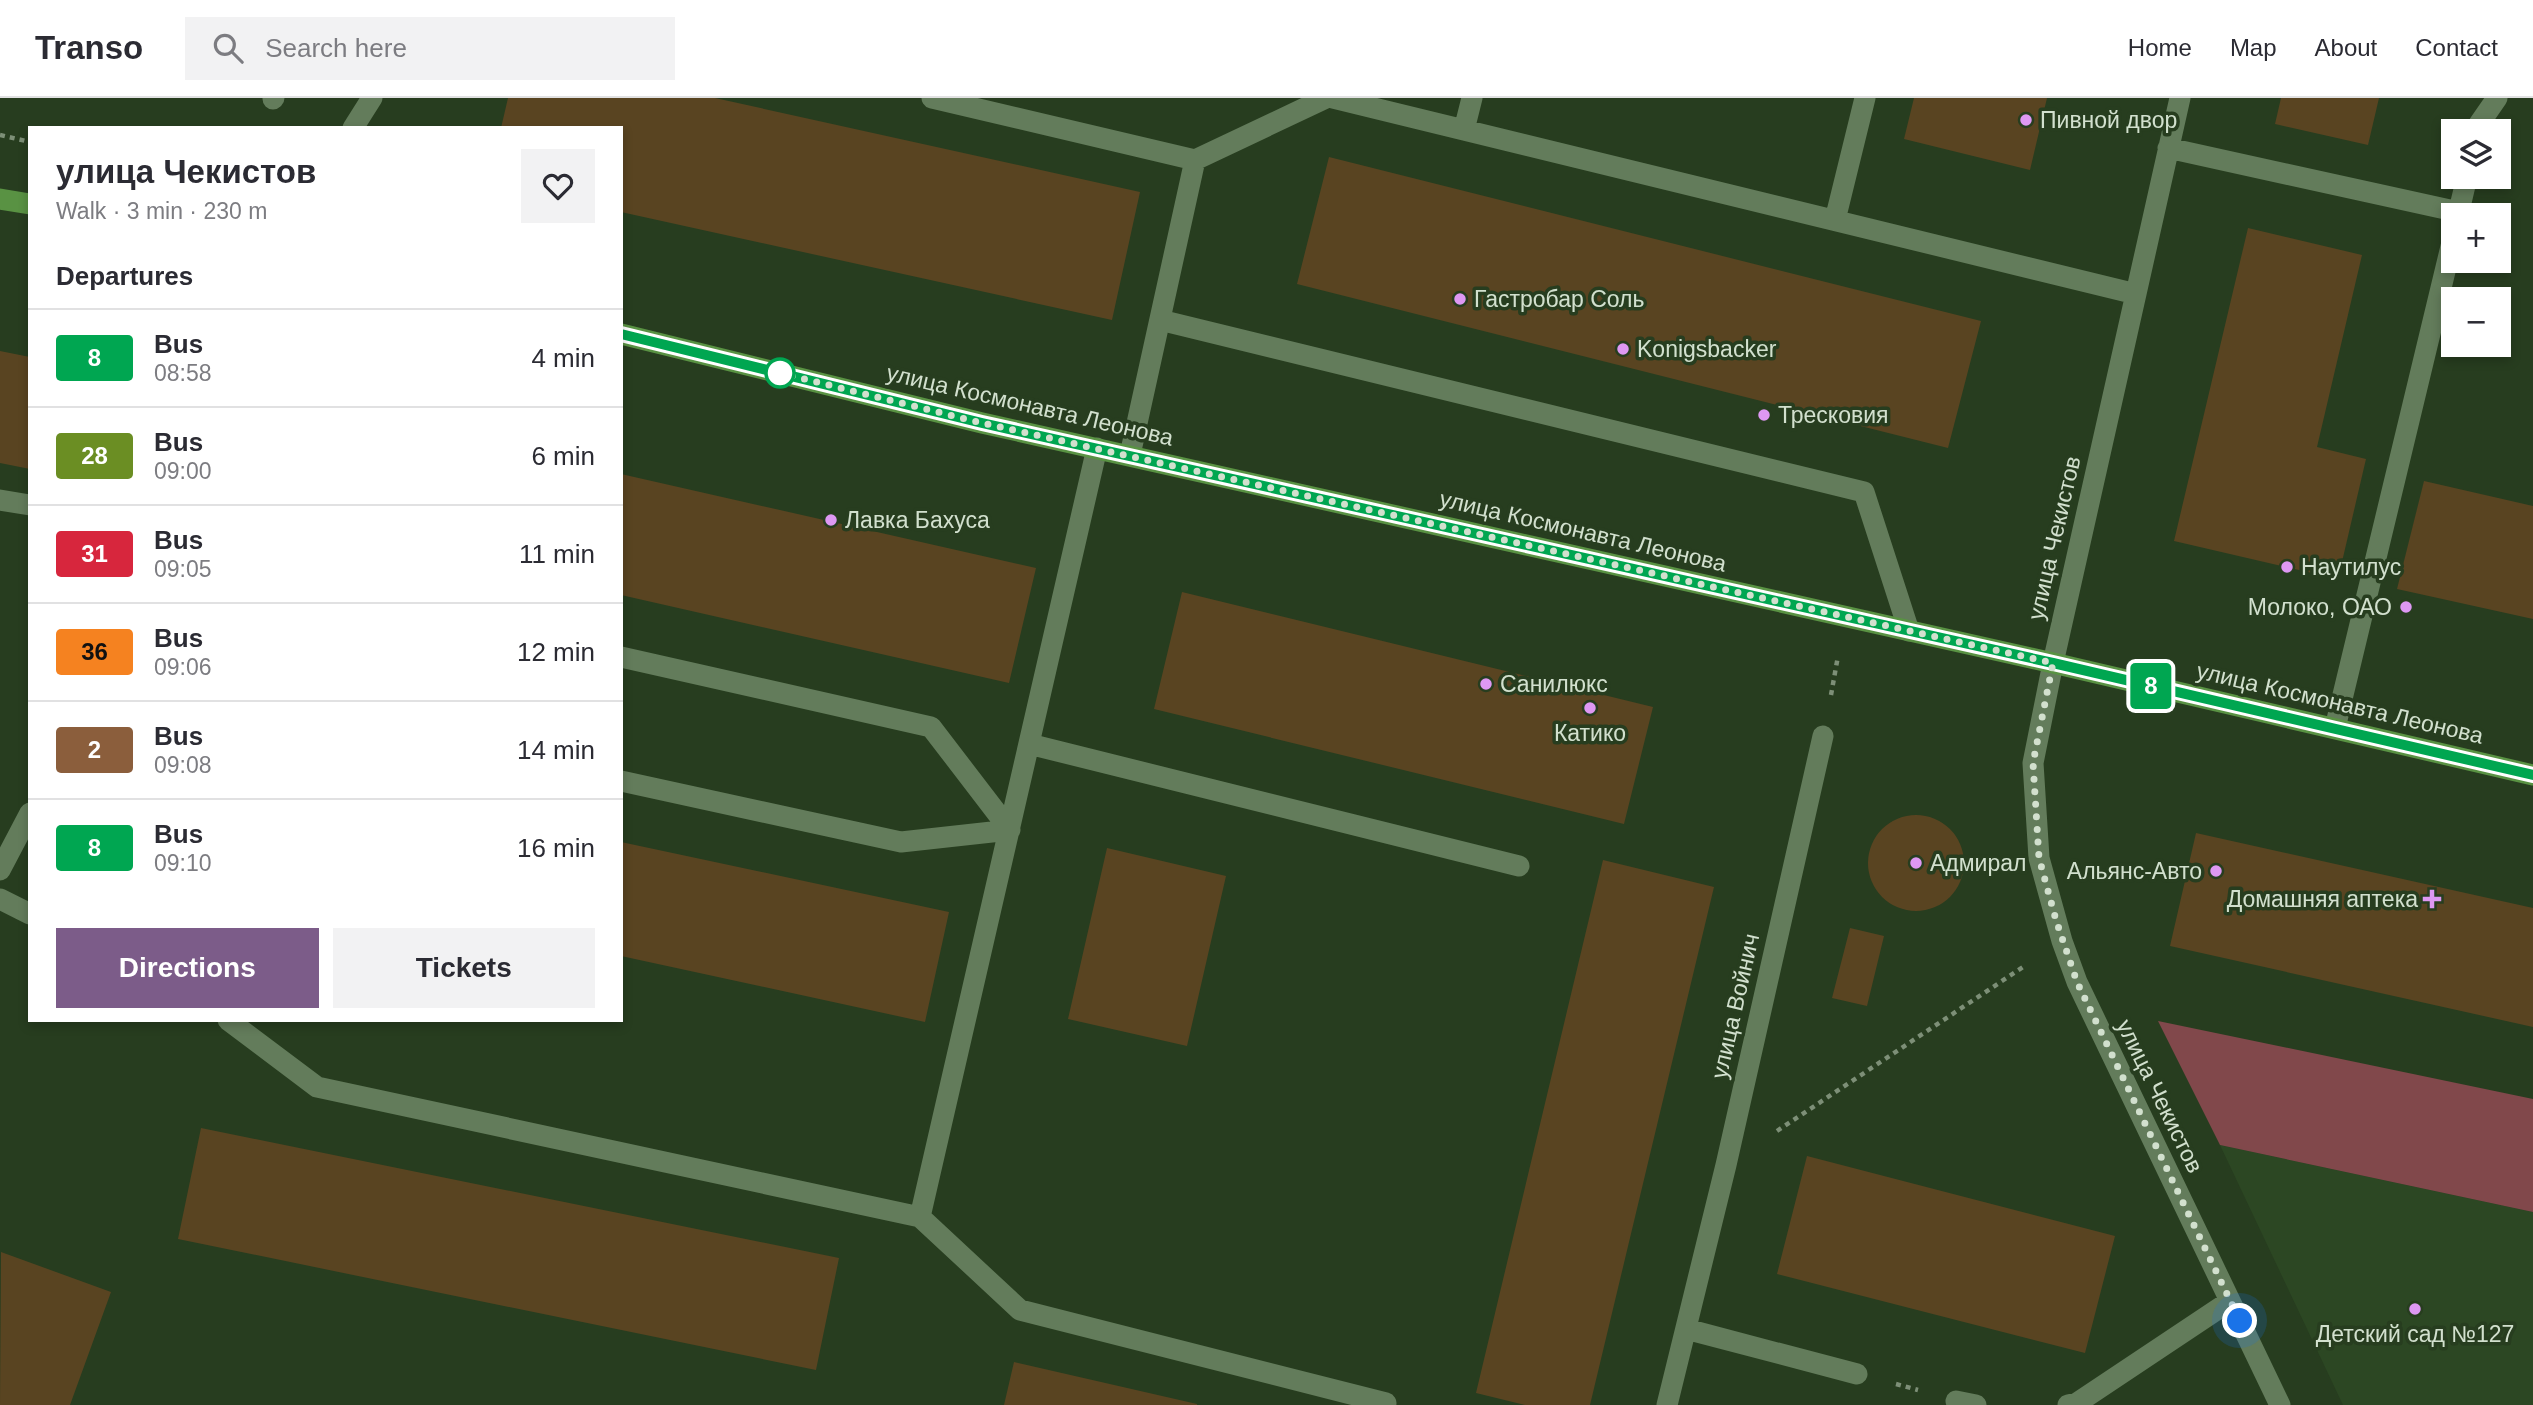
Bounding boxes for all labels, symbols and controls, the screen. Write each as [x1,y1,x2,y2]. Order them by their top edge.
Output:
search box [185,17,675,80]
text: Transo [35,29,143,66]
icon: search [209,29,247,67]
text: Search here [265,33,407,63]
text: Home [2128,34,2192,61]
text: Map [2230,34,2277,61]
text: About [2315,34,2377,61]
text: Contact [2415,34,2498,61]
place label: Пивной двор [2040,107,2177,133]
marker: Пивной двор [2018,112,2034,128]
map controls [2441,119,2511,357]
button: layers [2441,119,2511,189]
button: heart [521,149,595,223]
text: улица Чекистов [56,153,316,190]
text: Walk · 3 min · 230 m [56,198,267,224]
button: + [2441,203,2511,273]
text: Departures [56,261,193,291]
place label: Гастробар Соль [1474,286,1645,312]
button: − [2441,287,2511,357]
marker: Гастробар Соль [1452,291,1468,307]
text: Bus [154,329,203,359]
place label: Konigsbacker [1637,336,1777,362]
marker: Konigsbacker [1615,341,1631,357]
text: 4 min [531,343,595,373]
text: 8 [88,344,101,371]
unlabelled marker [765,358,795,388]
street label: улица Космонавта Леонова [884,359,1176,451]
text: 08:58 [154,360,212,386]
place label: Тресковия [1778,402,1888,428]
marker: Тресковия [1756,407,1772,423]
text: Bus [154,427,203,457]
text: 6 min [531,441,595,471]
text: 28 [81,442,108,469]
street label: улица Чекистов [2023,454,2085,622]
text: 09:00 [154,458,212,484]
street label: улица Космонавта Леонова [1437,485,1729,577]
place label: Лавка Бахуса [845,507,990,533]
marker: Лавка Бахуса [823,512,839,528]
text: Bus [154,525,203,555]
text: 11 min [519,539,595,569]
text: 31 [81,540,108,567]
place label: Наутилус [2301,554,2401,580]
text: 09:05 [154,556,212,582]
marker: Наутилус [2279,559,2295,575]
place label: Молоко, ОАО [2248,594,2392,620]
marker: Молоко, ОАО [2398,599,2414,615]
text: Bus [154,623,203,653]
text: 12 min [517,637,595,667]
text: 36 [81,638,108,665]
text: 09:06 [154,654,212,680]
street label: улица Космонавта Леонова [2194,657,2486,749]
line badge: 8 [2128,663,2174,709]
place label: Санилюкс [1500,671,1608,697]
text: 8 [2144,672,2158,699]
marker: Санилюкс [1478,676,1494,692]
marker: Катико [1582,700,1598,716]
place label: Катико [1554,720,1626,746]
text: Bus [154,721,203,751]
text: 14 min [517,735,595,765]
text: 2 [88,736,101,763]
text: 09:08 [154,752,212,778]
text: Bus [154,819,203,849]
text: 16 min [517,833,595,863]
text: 8 [88,834,101,861]
text: 09:10 [154,850,212,876]
place label: Адмирал [1930,850,2026,876]
marker: Адмирал [1908,855,1924,871]
place label: Альянс-Авто [2067,858,2202,884]
marker: Альянс-Авто [2208,863,2224,879]
place label: Домашняя аптека [2227,886,2418,912]
marker: Домашняя аптека [2424,891,2440,907]
button: Directions [56,928,319,1008]
button: Tickets [333,928,595,1008]
street label: улица Войнич [1706,931,1764,1081]
street label: улица Чекистов [2112,1015,2208,1177]
marker: Детский сад №127 [2407,1301,2423,1317]
your location [2222,1303,2257,1338]
place label: Детский сад №127 [2316,1321,2514,1347]

